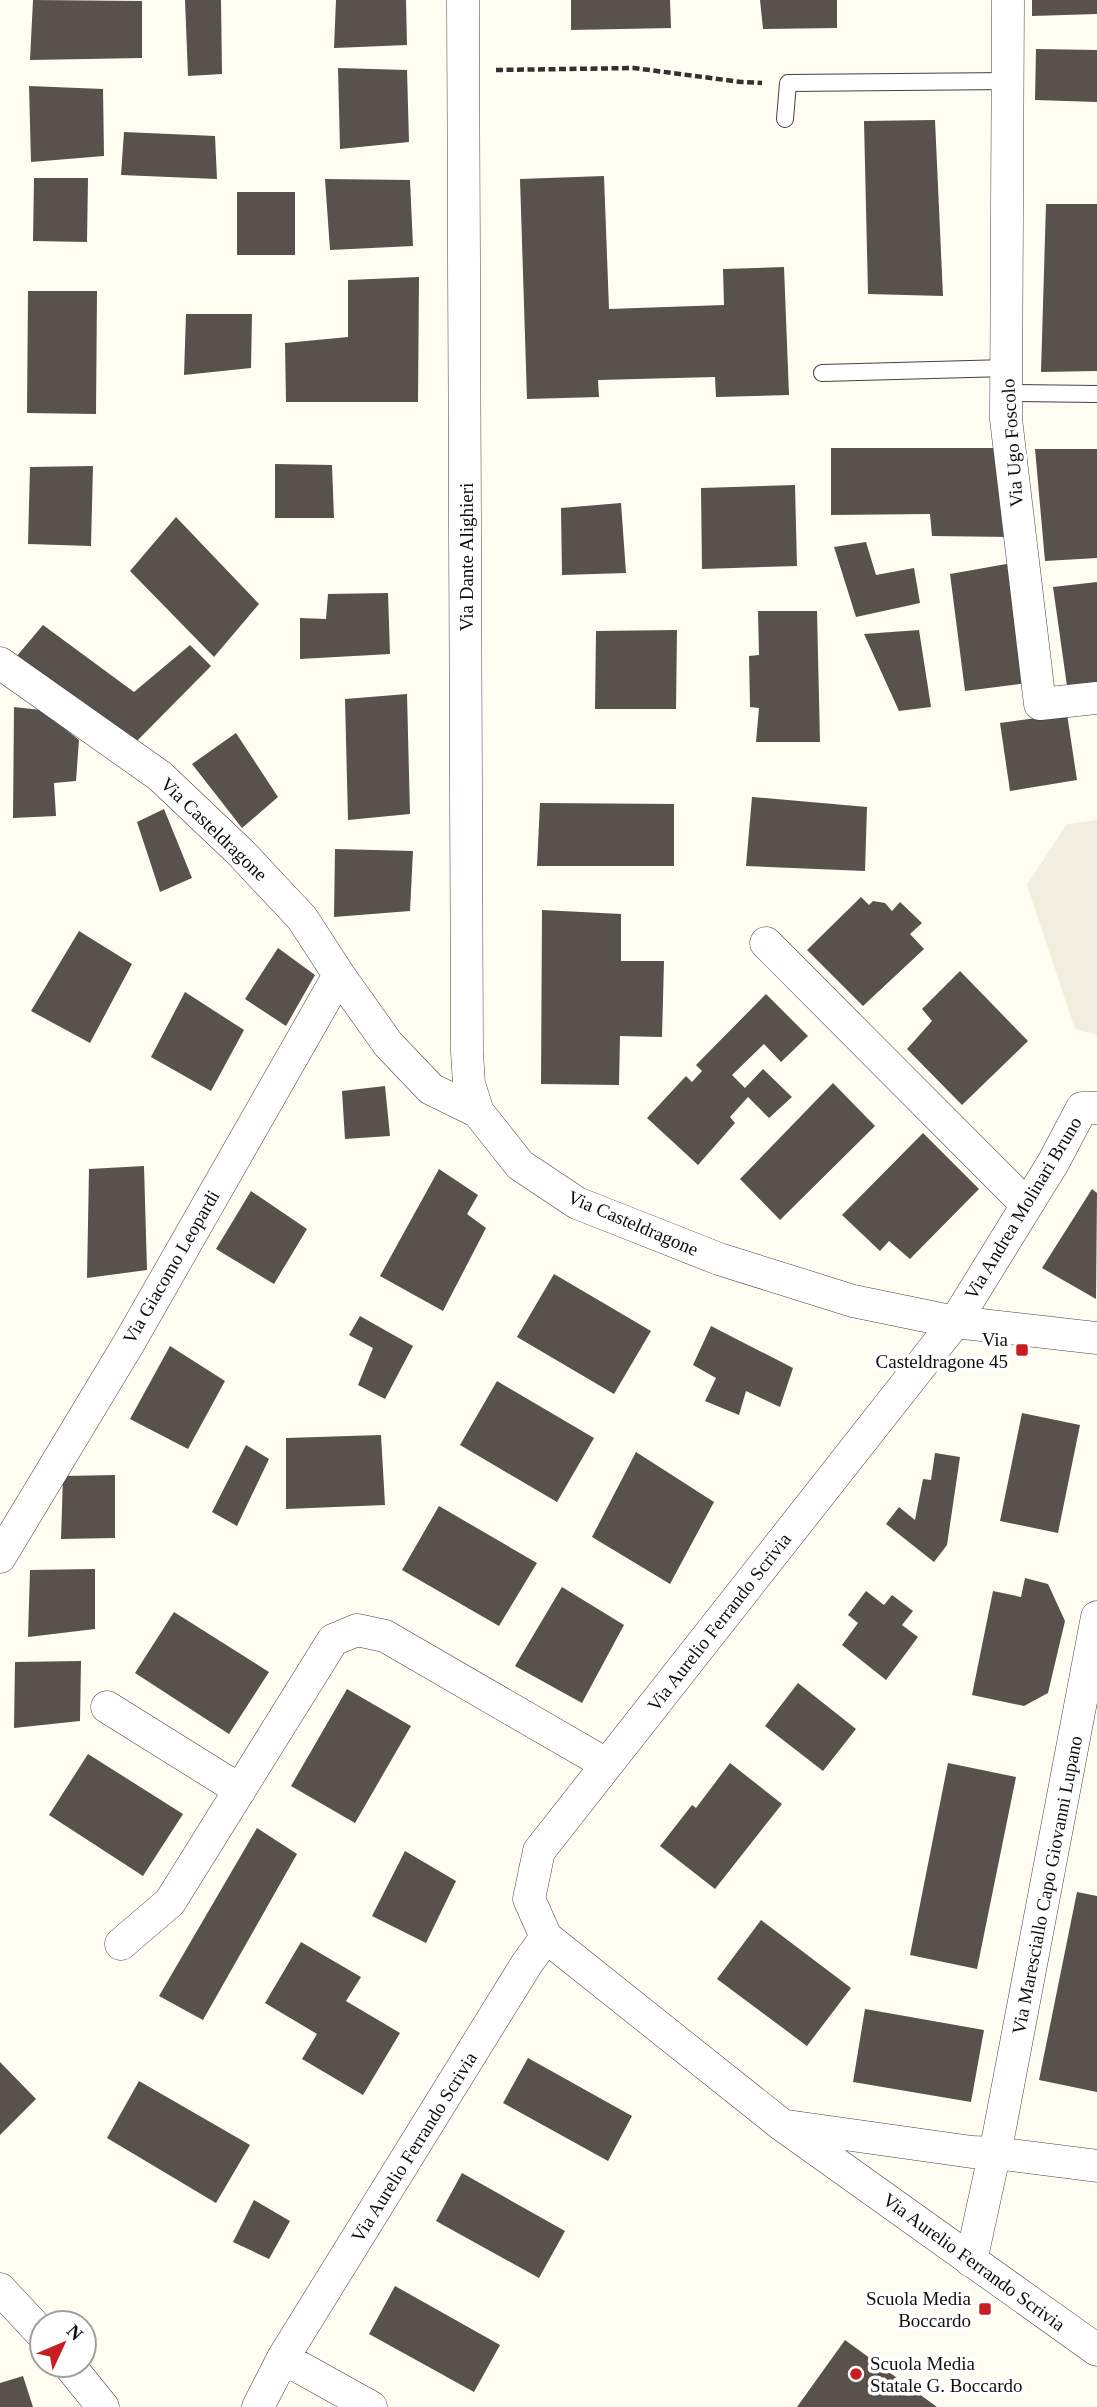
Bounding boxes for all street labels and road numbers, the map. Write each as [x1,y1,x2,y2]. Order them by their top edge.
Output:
street label: Via Ugo Foscolo [997,378,1027,508]
street label: Via Dante Alighieri [456,483,477,631]
street label: Via Casteldragone [156,773,272,885]
street label: Via Andrea Molinari Bruno [960,1113,1086,1303]
street label: Via Giacomo Leopardi [118,1186,224,1348]
street label: Via Casteldragone [565,1186,701,1260]
street label: Via Aurelio Ferrando Scrivia [643,1528,795,1715]
street label: Via Maresciallo Capo Giovanni Lupano [1008,1734,1086,2036]
street label: Via Aurelio Ferrando Scrivia [347,2048,481,2246]
street label: Via Aurelio Ferrando Scrivia [879,2189,1070,2335]

